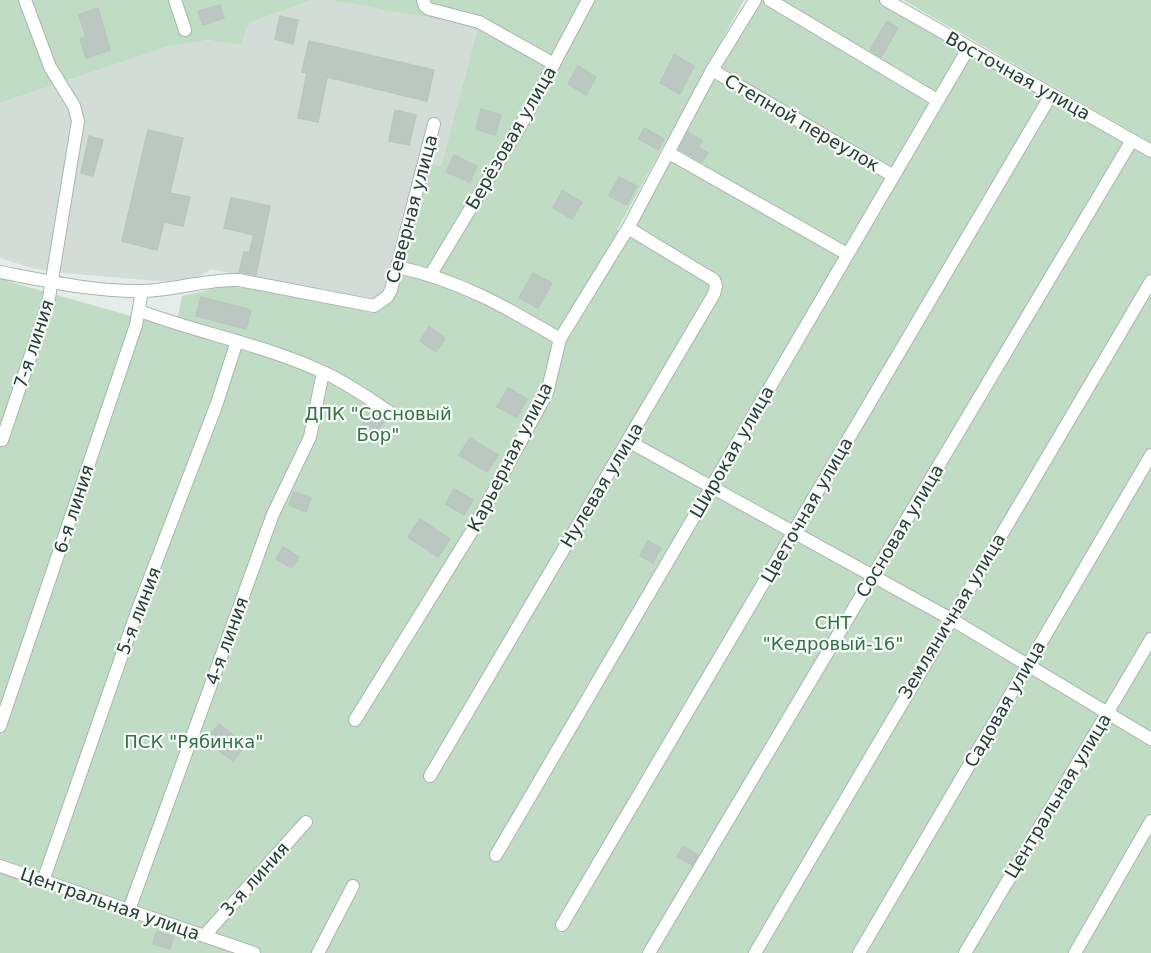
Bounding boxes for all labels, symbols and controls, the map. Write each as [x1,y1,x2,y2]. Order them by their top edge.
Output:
street label: Восточная улица [942,27,1094,124]
street label: Берёзовая улица [461,62,560,213]
street label: Степной переулок [721,70,884,176]
street label: Северная улица [382,132,441,286]
street label: 7-я линия [9,297,58,391]
street label: Карьерная улица [463,379,556,535]
street label: Широкая улица [685,382,778,522]
park label: ДПК "Сосновый Бор" [304,403,452,445]
street label: Нулевая улица [556,418,647,551]
street label: Цветочная улица [756,433,857,586]
street label: Сосновая улица [852,460,948,601]
street label: 6-я линия [49,462,98,556]
street label: Земляничная улица [894,529,1009,702]
street label: 5-я линия [112,564,165,658]
street label: 4-я линия [201,594,252,688]
park label: СНТ "Кедровый-16" [762,612,904,654]
street label: Садовая улица [960,637,1049,771]
street label: Центральная улица [1000,710,1115,882]
park label: ПСК "Рябинка" [124,731,264,752]
street label: 3-я линия [216,837,293,920]
street label: Центральная улица [18,863,203,944]

